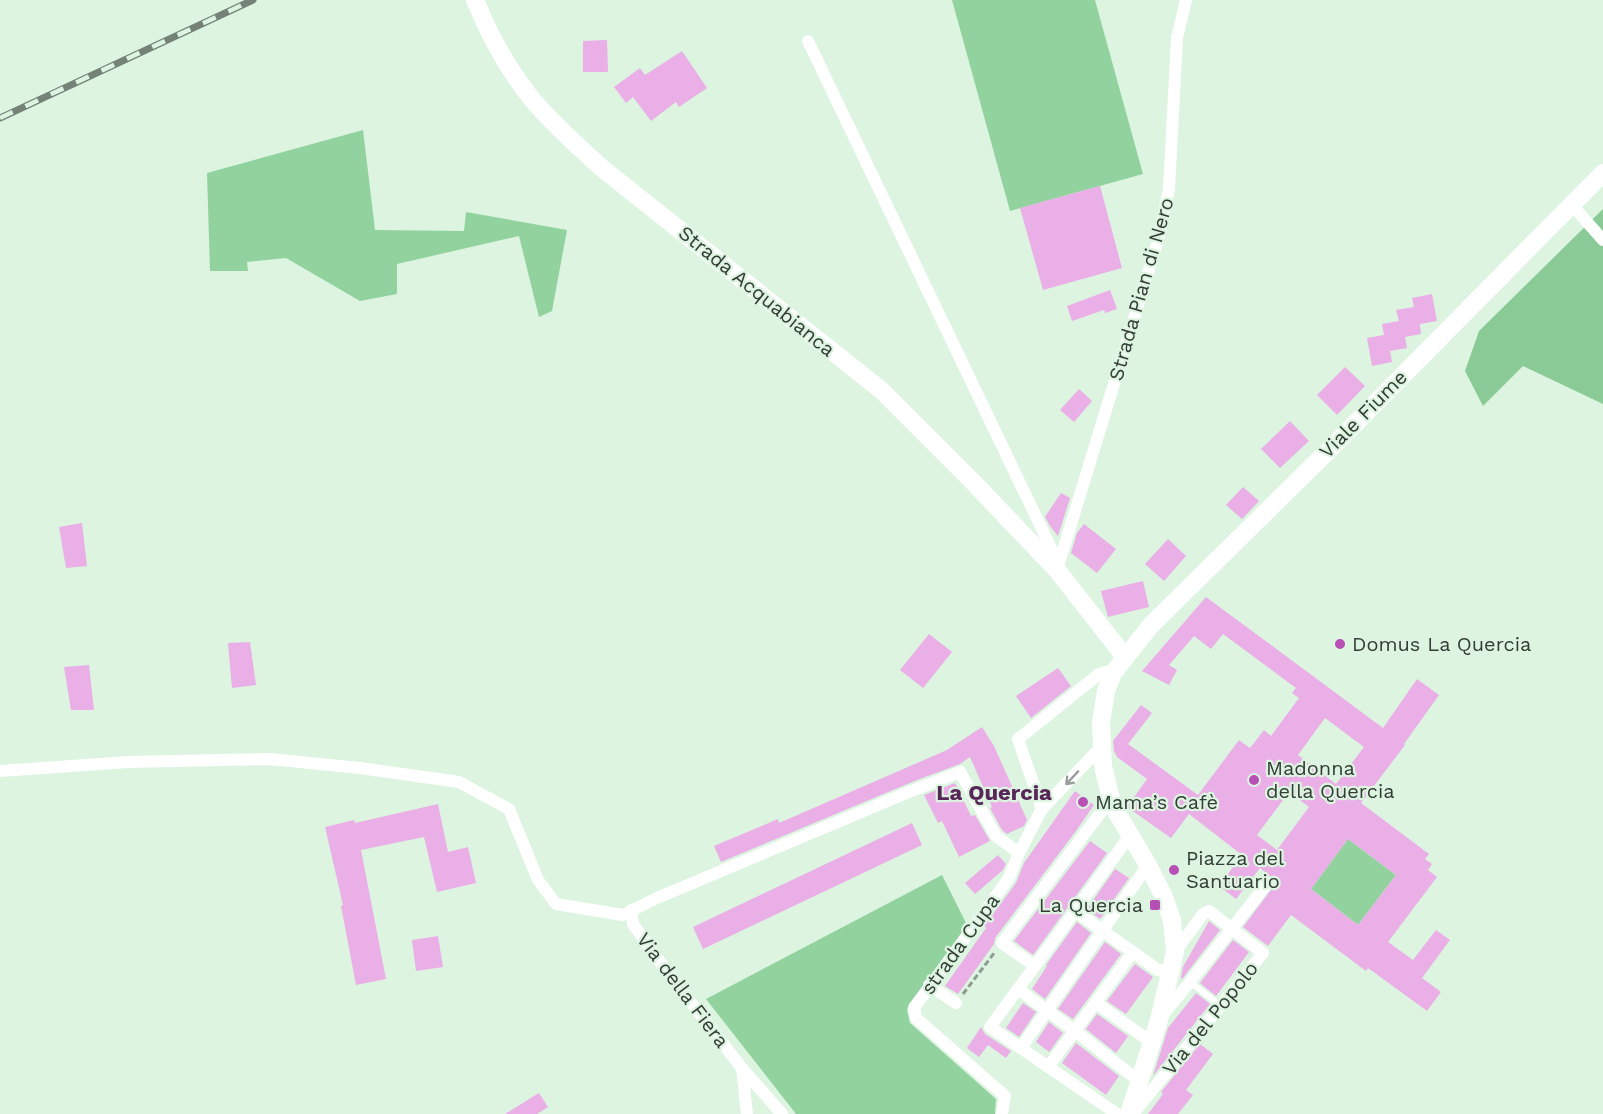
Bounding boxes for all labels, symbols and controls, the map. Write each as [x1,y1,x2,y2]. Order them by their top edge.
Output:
street label: Strada Pian di Nero [1103,195,1179,383]
street label: Strada Acquabianca [674,221,840,361]
street label: Viale Fiume [1314,365,1412,463]
place label: Domus La Quercia [1352,632,1531,656]
marker: Domus La Quercia [1333,637,1347,651]
place label: Madonna della Quercia [1266,756,1395,803]
one-way arrow [1065,770,1079,785]
marker: Madonna della Quercia [1247,773,1261,787]
district label: La Quercia [936,780,1052,805]
place label: Mama’s Cafè [1095,790,1218,814]
marker: Mama’s Cafè [1076,795,1090,809]
place label: Piazza del Santuario [1186,846,1284,893]
marker: Piazza del Santuario [1167,863,1181,877]
street label: strada Cupa [916,889,1004,999]
place label: La Quercia [1039,893,1143,917]
marker: La Quercia [1148,898,1162,912]
street label: Via della Fiera [632,928,734,1052]
street label: Via del Popolo [1157,956,1263,1080]

